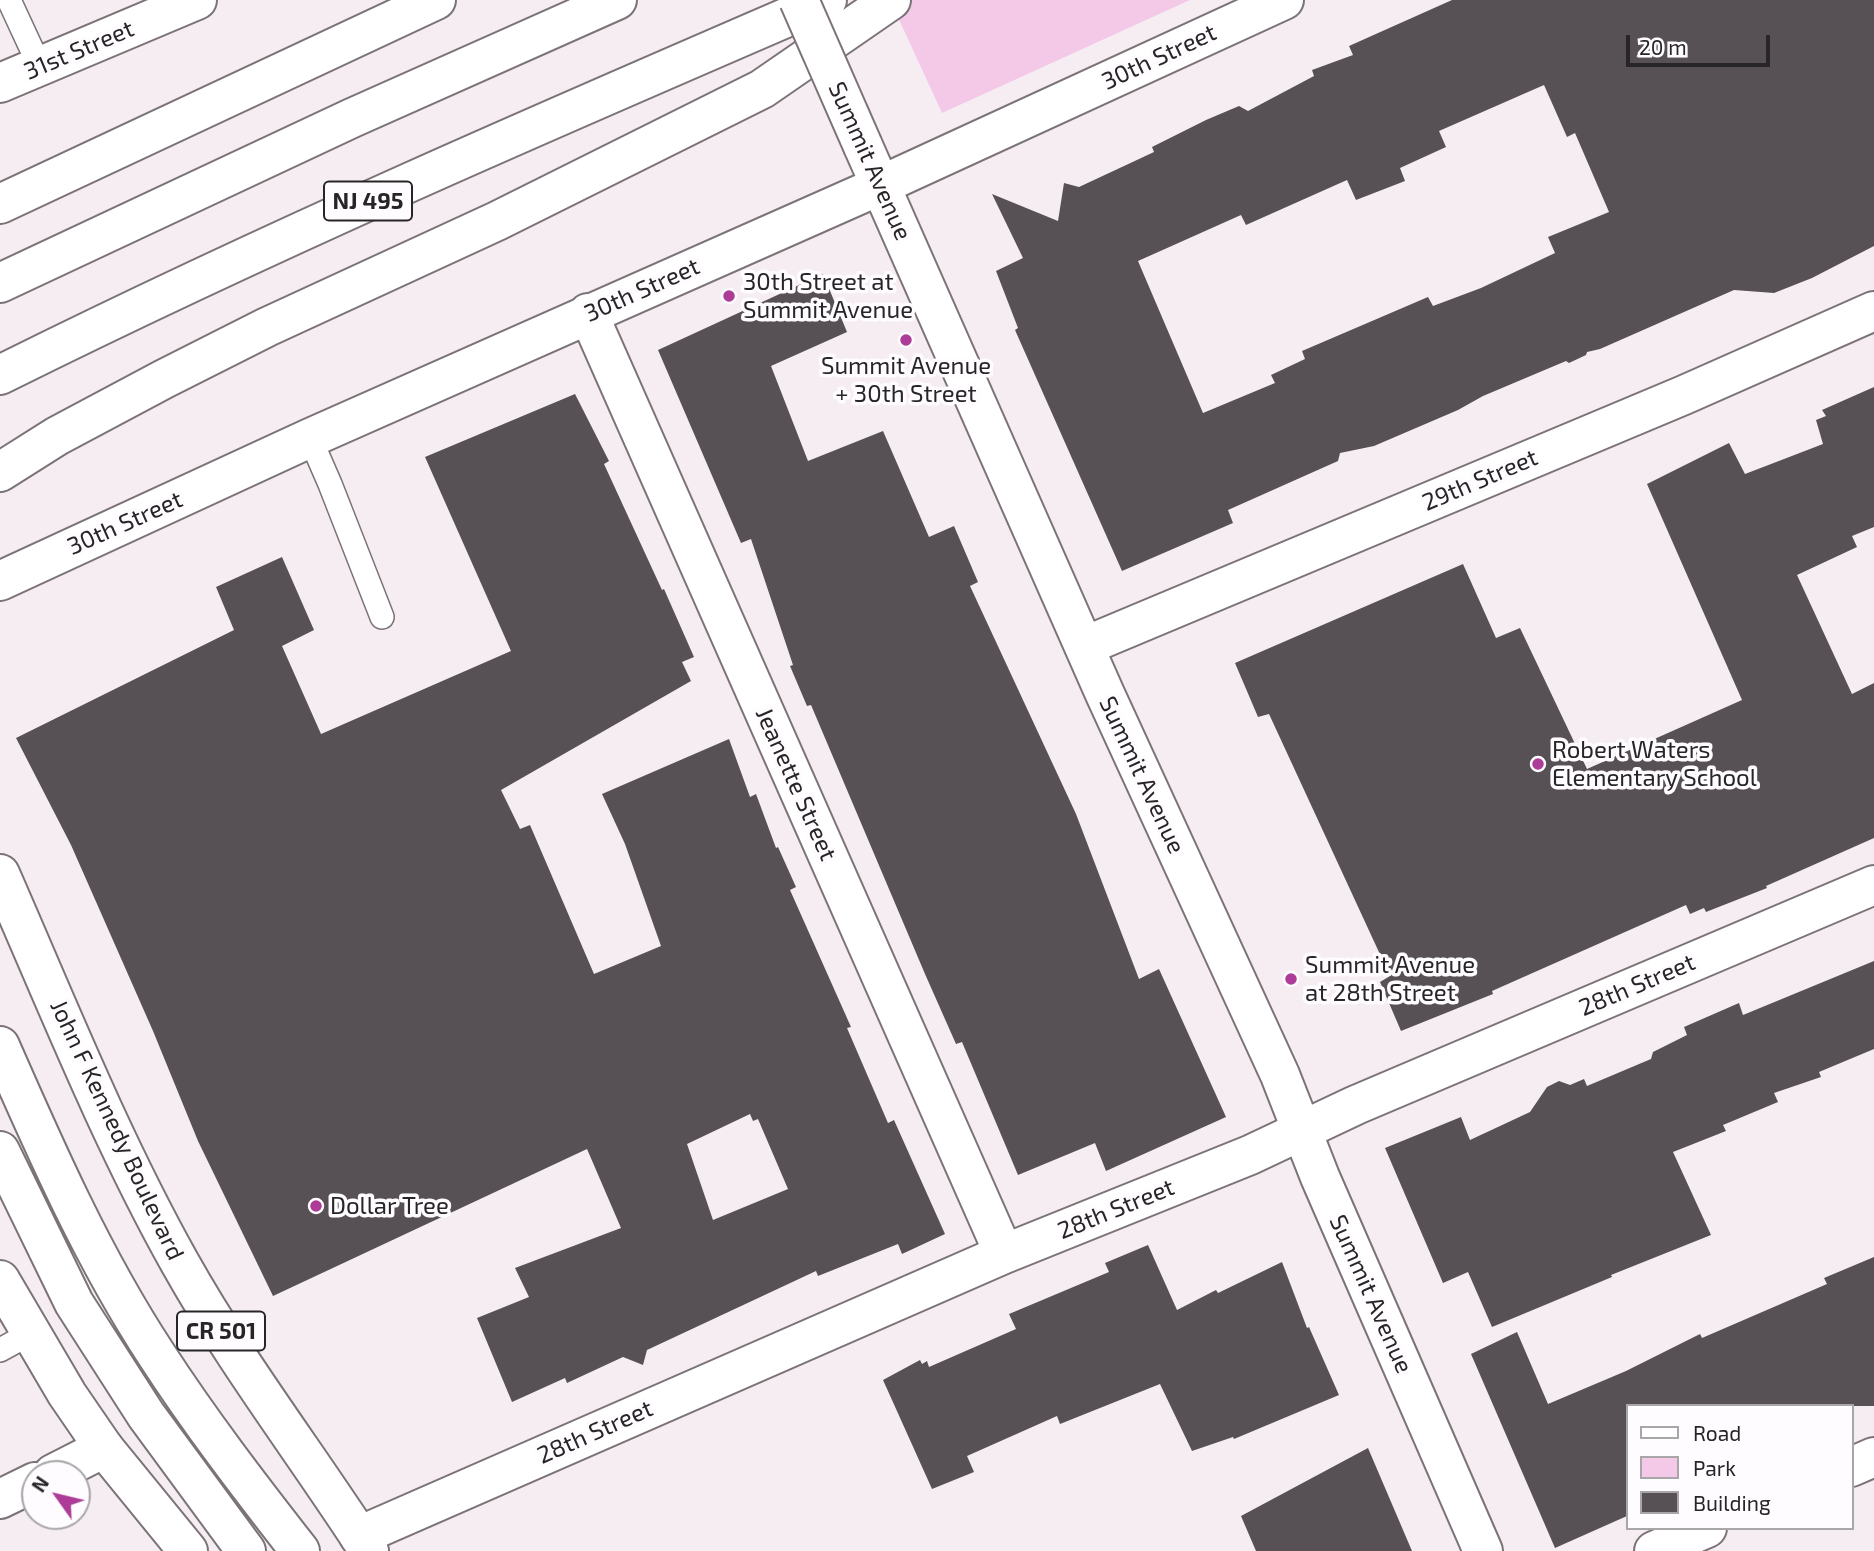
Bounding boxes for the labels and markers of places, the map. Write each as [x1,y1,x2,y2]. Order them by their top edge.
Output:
place label: 30th Street at Summit Avenue [743,268,913,324]
marker: 30th Street at Summit Avenue [721,288,737,304]
marker: Summit Avenue + 30th Street [898,332,914,348]
place label: Summit Avenue + 30th Street [821,352,991,408]
place label: Robert Waters Elementary School [1552,736,1757,792]
marker: Robert Waters Elementary School [1530,756,1546,772]
place label: Summit Avenue at 28th Street [1305,951,1475,1007]
marker: Summit Avenue at 28th Street [1283,971,1299,987]
place label: Dollar Tree [330,1192,449,1220]
marker: Dollar Tree [308,1198,324,1214]

